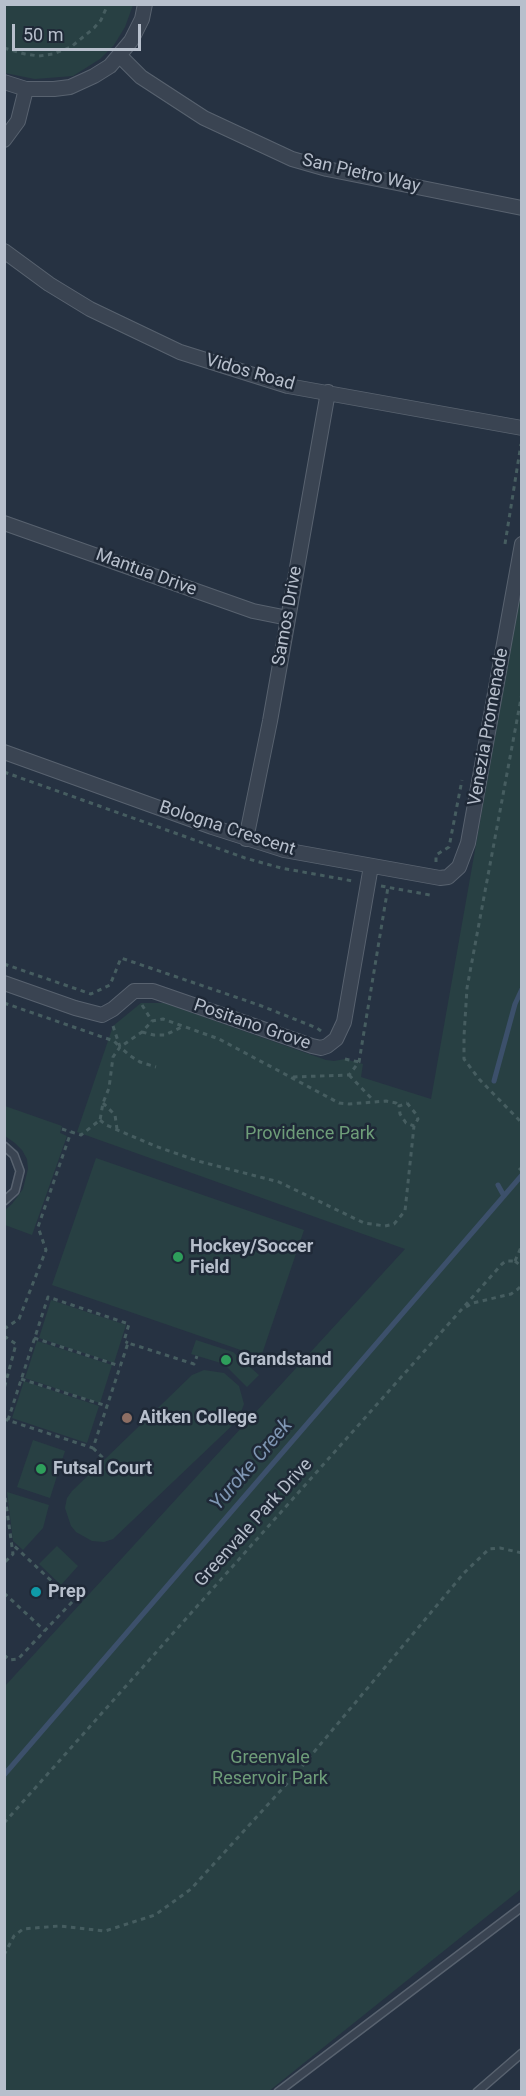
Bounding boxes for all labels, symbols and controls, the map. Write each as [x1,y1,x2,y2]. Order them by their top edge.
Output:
scale bar [15,12,144,50]
text: 50 m [23,24,63,45]
street label: San Pietro Way [300,150,422,198]
street label: Vidos Road [203,350,297,396]
street label: Mantua Drive [93,545,199,601]
street label: Samos Drive [269,565,307,667]
street label: Venezia Promenade [464,646,514,808]
street label: Bologna Crescent [156,797,298,861]
street label: Positano Grove [191,995,313,1055]
park label: Providence Park [245,1123,375,1145]
place label: Hockey/Soccer Field [190,1236,313,1278]
marker: Hockey/Soccer Field [171,1250,185,1264]
place label: Grandstand [238,1349,332,1371]
marker: Grandstand [219,1353,233,1367]
place label: Aitken College [139,1407,257,1429]
marker: Aitken College [120,1411,134,1425]
water label: Yuroke Creek [206,1414,298,1516]
street label: Greenvale Park Drive [191,1454,317,1592]
place label: Futsal Court [53,1458,152,1480]
marker: Futsal Court [34,1462,48,1476]
place label: Prep [48,1581,86,1603]
marker: Prep [29,1585,43,1599]
park label: Greenvale Reservoir Park [212,1747,328,1790]

